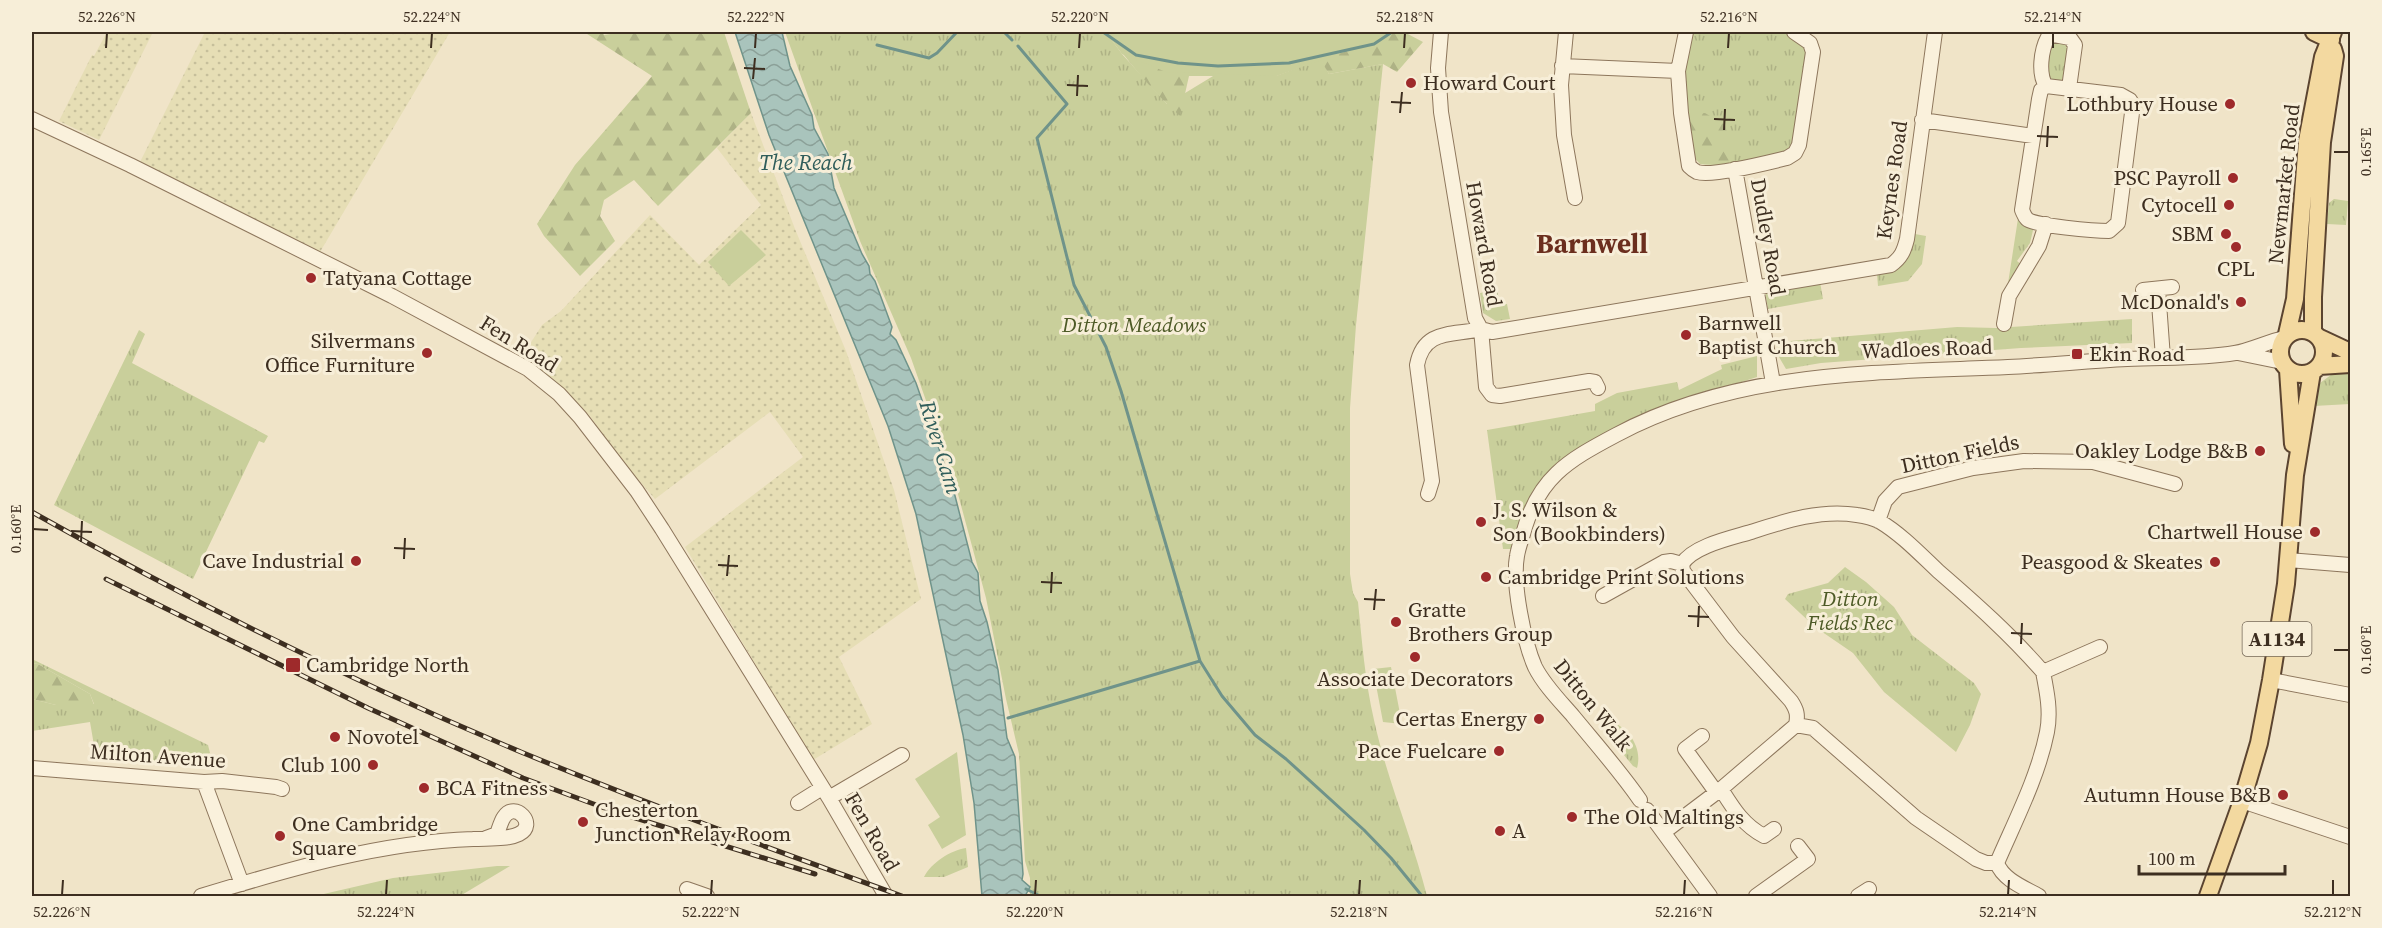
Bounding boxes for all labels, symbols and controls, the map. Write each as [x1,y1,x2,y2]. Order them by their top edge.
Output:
text: 52.226°N [78,6,136,27]
text: 52.224°N [403,6,461,27]
text: 52.222°N [727,6,785,27]
text: 52.220°N [1051,6,1109,27]
text: 52.218°N [1376,6,1434,27]
text: 52.216°N [1700,6,1758,27]
text: 52.214°N [2024,6,2082,27]
place label: Howard Court [1423,68,1556,97]
marker: Howard Court [1404,76,1418,90]
place label: Lothbury House [2066,89,2218,118]
marker: Lothbury House [2223,97,2237,111]
street label: Newmarket Road [2261,102,2306,266]
street label: Keynes Road [1869,118,1914,241]
text: 0.165°E [2355,128,2376,176]
water label: The Reach [759,147,853,177]
place label: PSC Payroll [2113,163,2221,192]
marker: PSC Payroll [2226,171,2240,185]
street label: Dudley Road [1744,176,1793,298]
street label: Howard Road [1459,179,1510,309]
place label: Cytocell [2141,190,2217,219]
marker: Cytocell [2222,198,2236,212]
place label: SBM [2172,219,2214,248]
district label: Barnwell [1536,225,1648,262]
marker: SBM [2219,227,2233,241]
marker: CPL [2229,240,2243,254]
place label: CPL [2217,254,2255,283]
place label: Tatyana Cottage [323,263,472,292]
marker: Tatyana Cottage [304,271,318,285]
place label: McDonald's [2121,287,2229,316]
marker: McDonald's [2234,295,2248,309]
street label: Fen Road [475,308,564,379]
place label: Barnwell Baptist Church [1698,308,1837,361]
park label: Ditton Meadows [1061,310,1206,339]
place label: Silvermans Office Furniture [265,326,415,379]
marker: Barnwell Baptist Church [1679,328,1693,342]
street label: Wadloes Road [1861,332,1993,365]
place label: Ekin Road [2089,339,2185,368]
marker: Silvermans Office Furniture [420,346,434,360]
marker: Ekin Road [2070,347,2084,361]
water label: River Cam [912,396,969,497]
street label: Ditton Fields [1898,427,2022,480]
place label: Oakley Lodge B&B [2075,436,2248,465]
marker: Oakley Lodge B&B [2253,444,2267,458]
place label: J. S. Wilson & Son (Bookbinders) [1492,495,1666,548]
text: 0.160°E [5,505,26,553]
marker: J. S. Wilson & Son (Bookbinders) [1474,515,1488,529]
place label: Chartwell House [2147,517,2303,546]
marker: Chartwell House [2308,525,2322,539]
place label: Cave Industrial [202,546,344,575]
place label: Peasgood & Skeates [2021,547,2203,576]
marker: Cave Industrial [349,554,363,568]
marker: Peasgood & Skeates [2208,555,2222,569]
place label: Cambridge Print Solutions [1498,562,1744,591]
marker: Cambridge Print Solutions [1479,570,1493,584]
park label: Ditton Fields Rec [1806,584,1893,637]
place label: Gratte Brothers Group [1408,595,1553,648]
marker: Gratte Brothers Group [1389,615,1403,629]
road number: A1134 [2242,622,2312,656]
text: 0.160°E [2355,626,2376,674]
place label: Cambridge North [306,650,469,679]
marker: Associate Decorators [1408,650,1422,664]
street label: Ditton Walk [1547,653,1640,757]
marker: Cambridge North [284,656,302,674]
place label: Associate Decorators [1317,664,1513,693]
place label: Certas Energy [1396,704,1527,733]
marker: Certas Energy [1532,712,1546,726]
place label: Novotel [347,722,419,751]
marker: Novotel [328,730,342,744]
street label: Milton Avenue [89,736,227,775]
place label: Pace Fuelcare [1357,736,1487,765]
marker: Pace Fuelcare [1492,744,1506,758]
place label: Club 100 [281,750,361,779]
marker: Club 100 [366,758,380,772]
place label: BCA Fitness [436,773,548,802]
place label: Autumn House B&B [2084,780,2271,809]
marker: BCA Fitness [417,781,431,795]
street label: Fen Road [838,787,907,877]
marker: Autumn House B&B [2276,788,2290,802]
place label: Chesterton Junction Relay Room [594,795,791,848]
place label: The Old Maltings [1584,802,1744,831]
place label: One Cambridge Square [292,809,438,862]
marker: The Old Maltings [1565,810,1579,824]
marker: Chesterton Junction Relay Room [576,815,590,829]
place label: A [1512,816,1526,845]
marker: A [1493,824,1507,838]
marker: One Cambridge Square [273,829,287,843]
scale bar [2139,838,2284,876]
text: 100 m [2148,846,2195,871]
text: 52.226°N [33,901,91,922]
text: 52.224°N [357,901,415,922]
text: 52.222°N [682,901,740,922]
text: 52.220°N [1006,901,1064,922]
text: 52.218°N [1330,901,1388,922]
text: 52.216°N [1655,901,1713,922]
text: 52.214°N [1979,901,2037,922]
text: 52.212°N [2304,901,2362,922]

